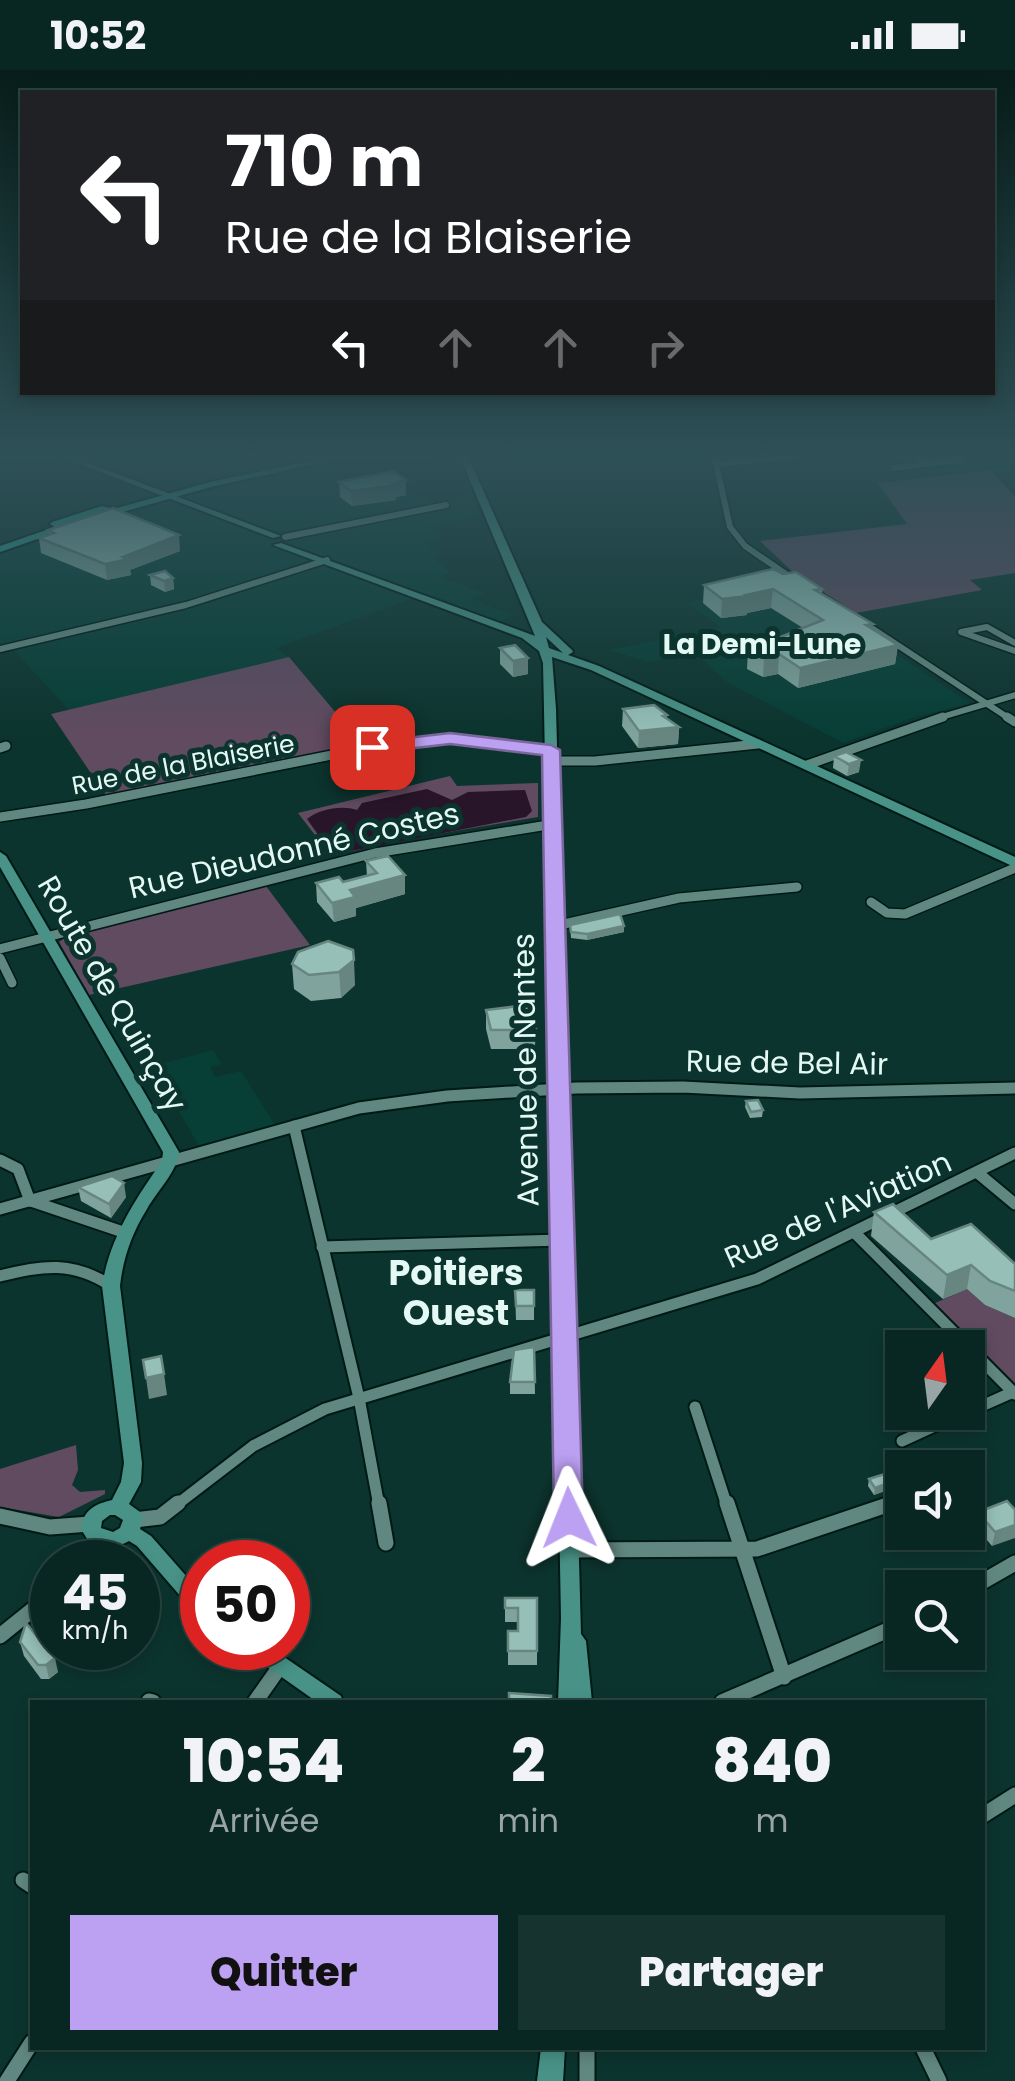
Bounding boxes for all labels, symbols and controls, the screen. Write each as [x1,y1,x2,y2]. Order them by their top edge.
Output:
text: 10:52 [50,9,146,62]
text: 710 m [225,112,423,211]
icon: left [60,130,190,260]
text: Rue de la Blaiserie [225,206,632,269]
icon: left [323,320,378,375]
icon: ahead [428,320,483,375]
icon: ahead [533,320,588,375]
icon: right [638,320,693,375]
district label: La Demi-Lune [663,625,861,664]
pin [330,705,415,790]
icon: arrive [345,720,400,775]
street label: Rue de la Blaiserie [69,726,297,803]
street label: Rue Dieudonné Costes [124,792,463,909]
street label: Route de Quinçay [27,868,198,1120]
street label: Avenue de Nantes [502,933,549,1207]
street label: Rue de Bel Air [686,1039,888,1086]
street label: Rue de l'Aviation [717,1140,958,1279]
district label: Poitiers Ouest [388,1248,524,1337]
north arrow [885,1330,985,1430]
map controls [885,1330,985,1670]
button: sound [885,1450,985,1550]
position arrow [517,1466,621,1570]
speed limit sign: 50 [180,1540,310,1670]
text: 45 [62,1557,128,1628]
button: search [885,1570,985,1670]
text: km/h [62,1613,128,1648]
text: 10:54 [183,1719,345,1803]
text: 2 [511,1719,545,1803]
text: 840 [712,1719,832,1803]
text: Arrivée [208,1798,319,1843]
text: min [498,1798,559,1843]
text: m [755,1798,788,1843]
button: Quitter [70,1915,498,2030]
button: Partager [518,1915,945,2030]

